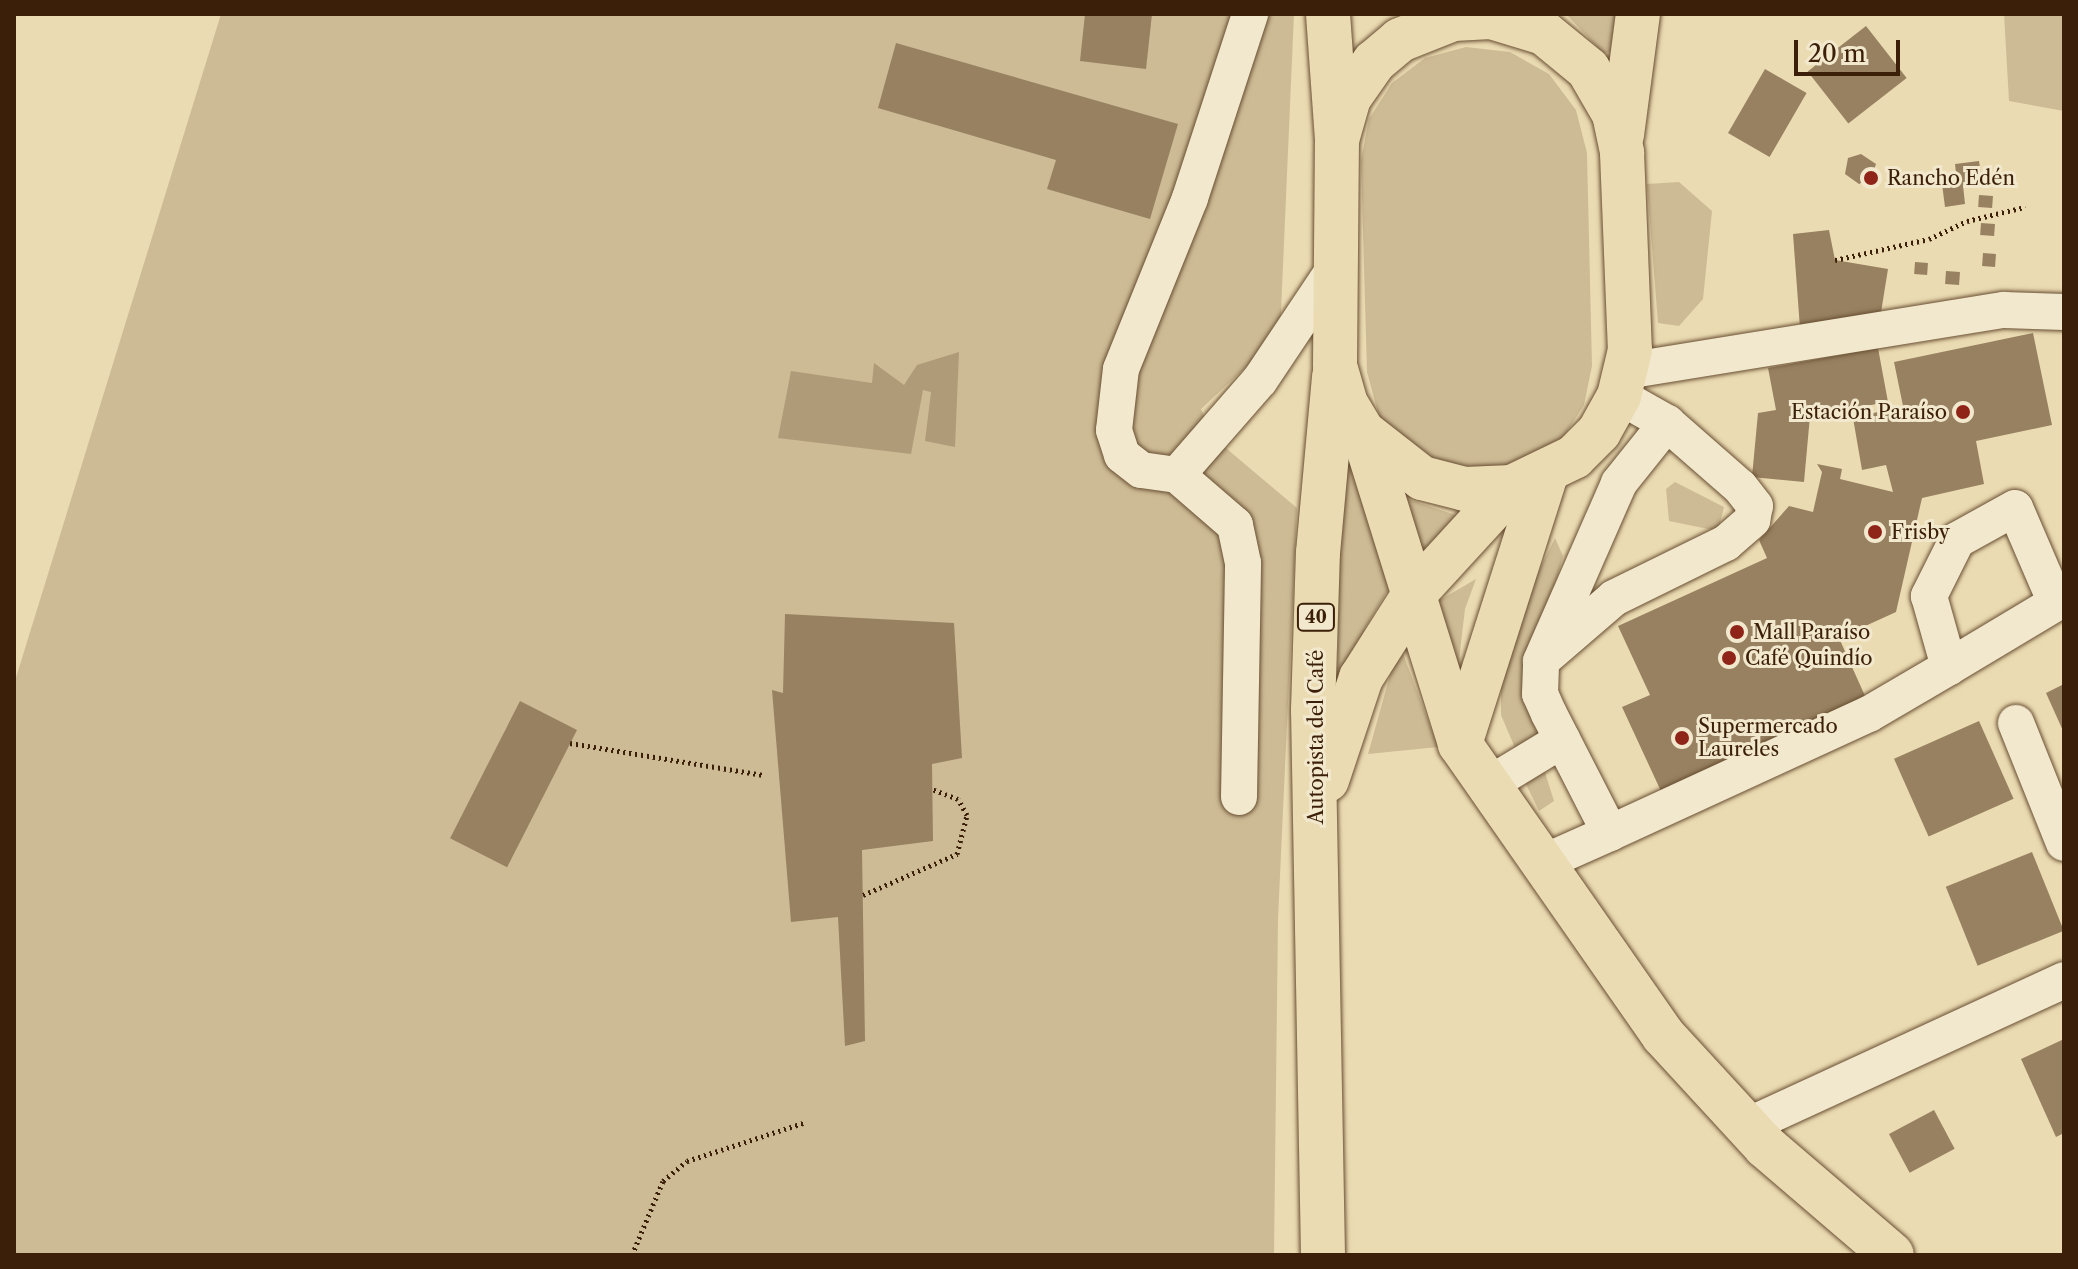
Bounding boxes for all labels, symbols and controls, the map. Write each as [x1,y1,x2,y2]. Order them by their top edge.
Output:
scale bar [1798,24,1904,74]
text: 20 m [1808,39,1866,68]
place label: Rancho Edén [1887,166,2015,190]
marker: Rancho Edén [1862,169,1880,187]
place label: Estación Paraíso [1791,400,1947,424]
marker: Estación Paraíso [1954,403,1972,421]
place label: Frisby [1891,520,1950,544]
marker: Frisby [1866,523,1884,541]
road number: 40 [1296,603,1336,631]
place label: Mall Paraíso [1753,620,1870,644]
marker: Mall Paraíso [1728,623,1746,641]
place label: Café Quindío [1745,646,1872,670]
marker: Café Quindío [1720,649,1738,667]
street label: Autopista del Café [1304,650,1328,824]
place label: Supermercado Laureles [1698,714,1838,761]
marker: Supermercado Laureles [1673,729,1691,747]

